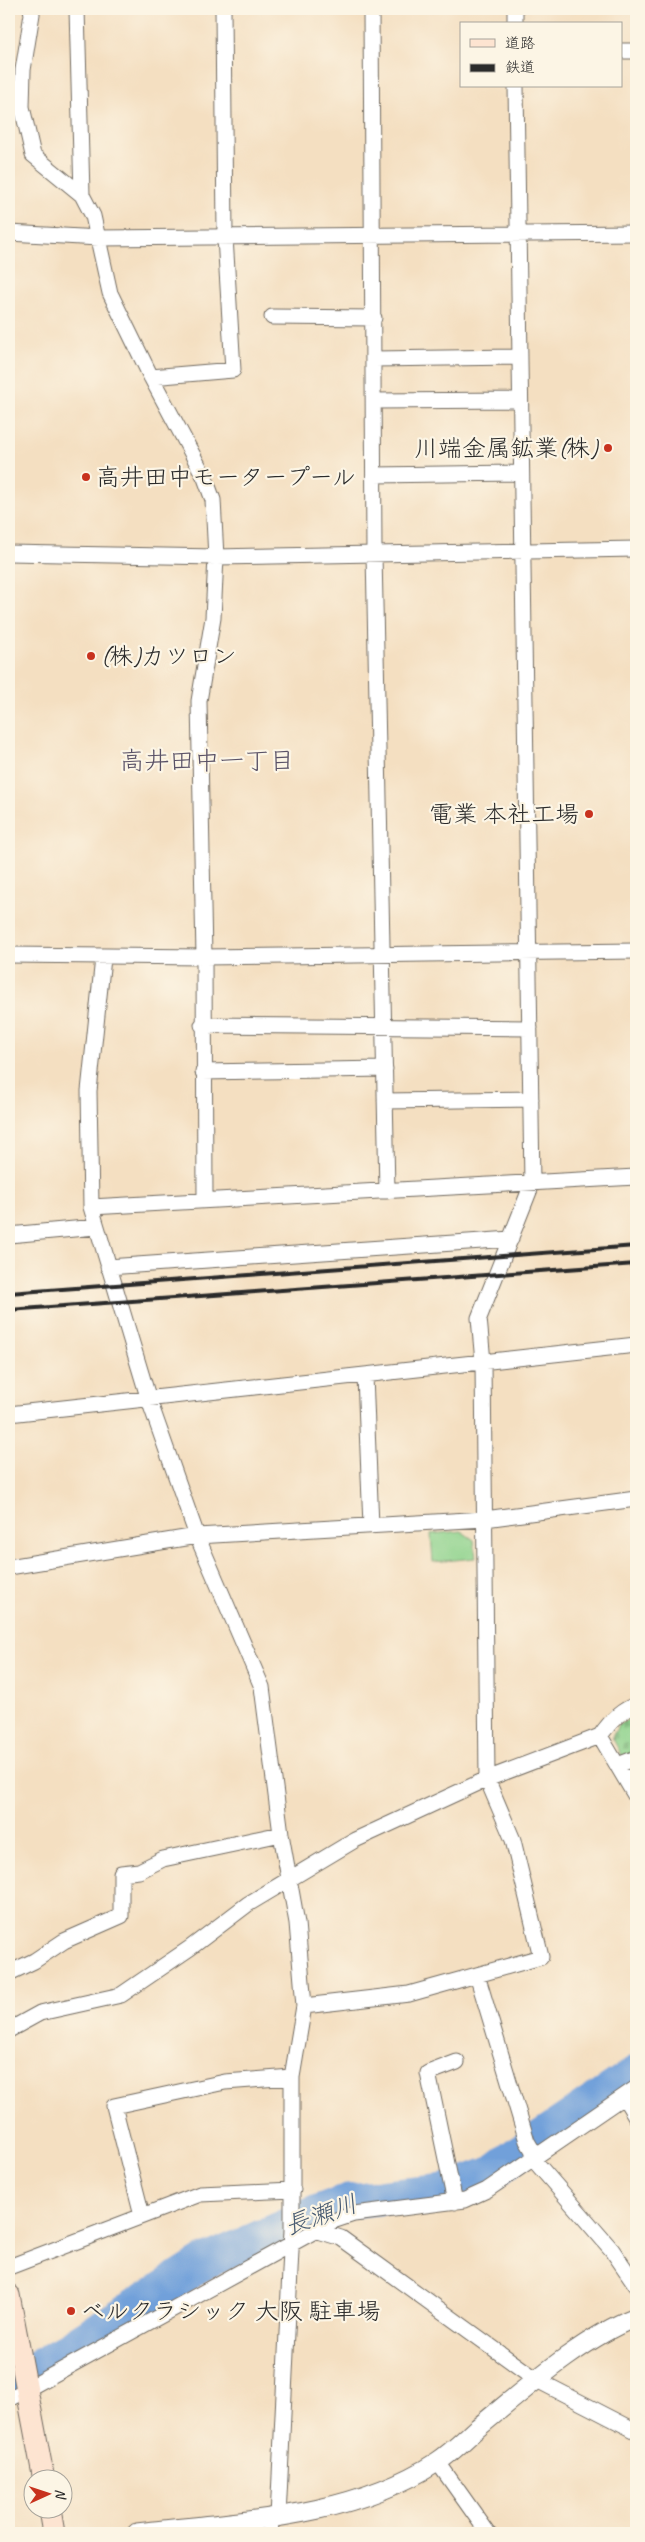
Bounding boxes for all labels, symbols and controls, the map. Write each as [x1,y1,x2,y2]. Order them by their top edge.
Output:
legend [460,22,622,88]
text: 道路 [505,34,535,53]
text: 鉄道 [505,58,535,77]
place label: 川端金属鉱業(株) [414,433,599,463]
marker: 川端金属鉱業(株) [602,442,614,454]
place label: 高井田中モータープール [96,462,356,492]
marker: 高井田中モータープール [80,471,92,483]
place label: (株)カツロン [101,641,237,671]
marker: (株)カツロン [85,650,97,662]
district label: 高井田中一丁目 [119,745,295,777]
place label: 電業 本社工場 [429,799,579,829]
marker: 電業 本社工場 [583,808,595,820]
water label: 長瀬川 [280,2188,362,2242]
place label: ベルクラシック 大阪 駐車場 [81,2296,381,2326]
marker: ベルクラシック 大阪 駐車場 [65,2305,77,2317]
north arrow [22,2470,72,2520]
text: N [52,2489,69,2500]

